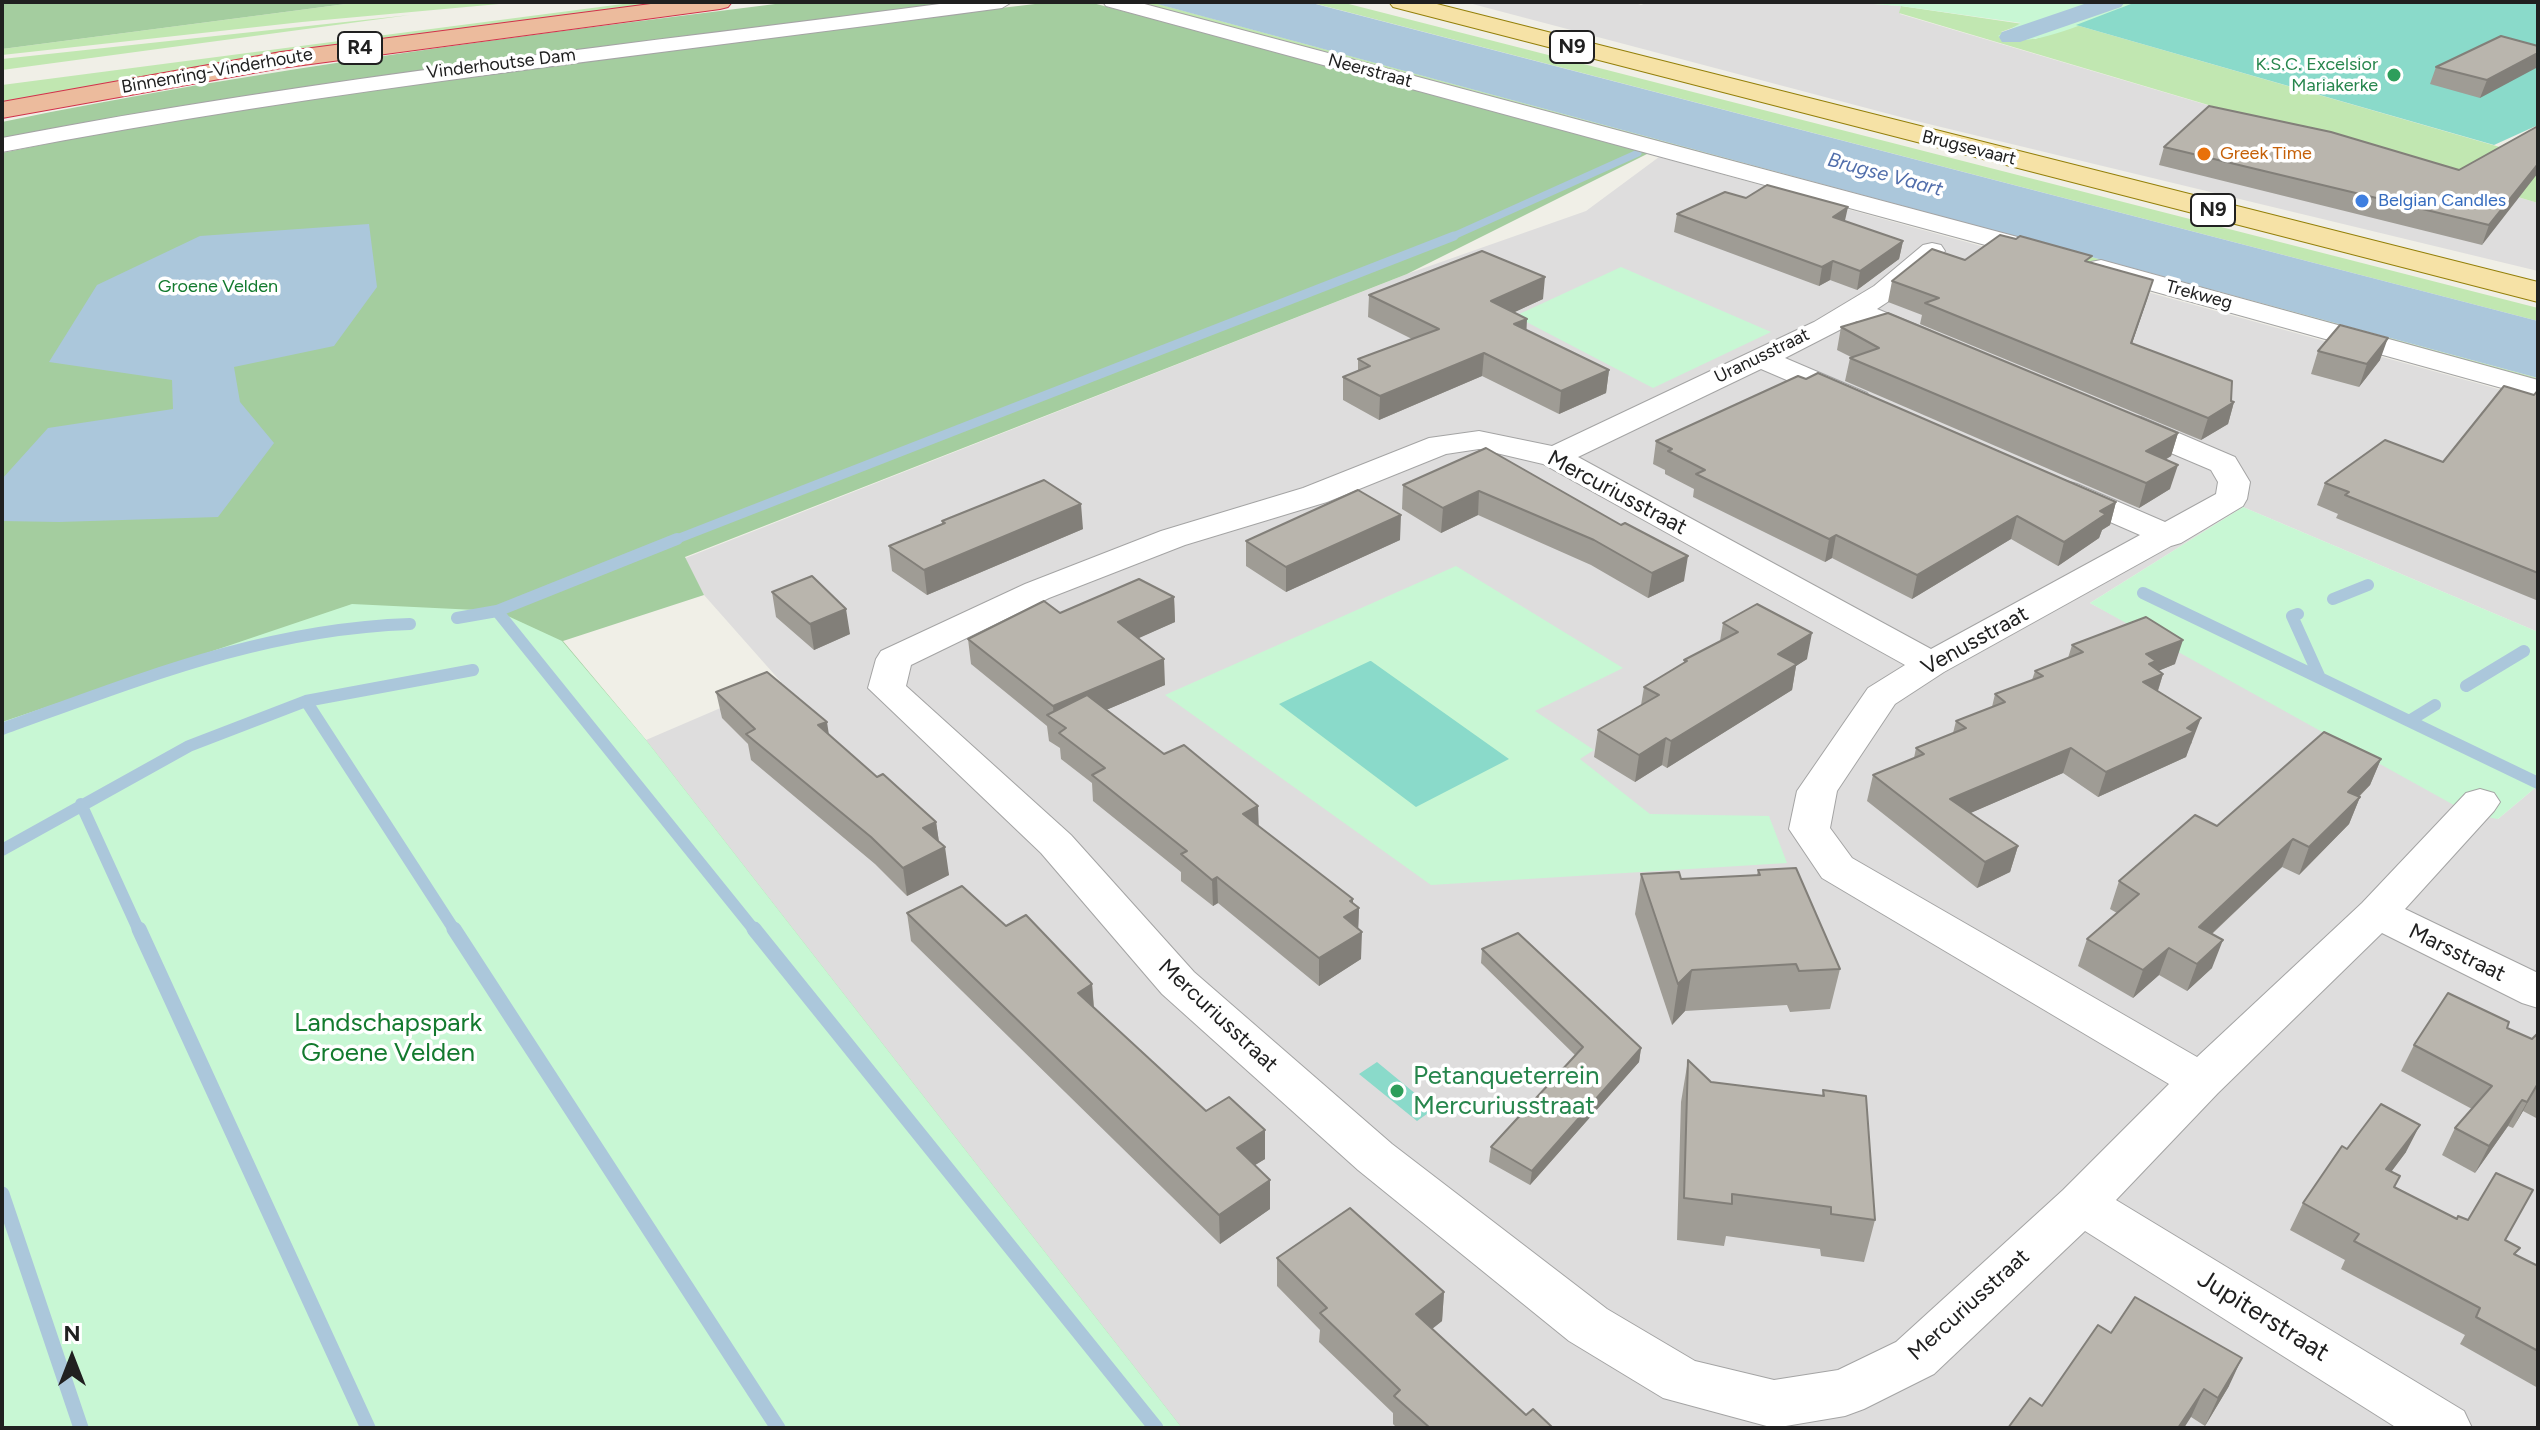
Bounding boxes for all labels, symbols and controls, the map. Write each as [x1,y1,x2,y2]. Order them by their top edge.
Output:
road number: N9 [1550,31,1594,63]
road number: R4 [338,32,382,64]
street label: Binnenring-Vinderhoute [120,44,314,98]
street label: Vinderhoutse Dam [425,44,577,84]
street label: Neerstraat [1326,49,1414,93]
place label: K.S.C. Excelsior Mariakerke [2256,54,2378,96]
marker: K.S.C. Excelsior Mariakerke [2385,66,2403,84]
street label: Brugsevaart [1920,126,2018,170]
place label: Greek Time [2220,143,2312,165]
marker: Greek Time [2195,145,2213,163]
water label: Brugse Vaart [1825,148,1945,202]
place label: Belgian Candles [2378,190,2506,212]
marker: Belgian Candles [2353,192,2371,210]
road number: N9 [2191,194,2235,226]
park label: Groene Velden [158,276,278,298]
street label: Trekweg [2163,276,2235,314]
street label: Uranusstraat [1711,324,1813,388]
street label: Mercuriusstraat [1543,445,1691,541]
street label: Venusstraat [1917,601,2033,681]
street label: Marsstraat [2404,918,2510,988]
street label: Mercuriusstraat [1153,954,1283,1078]
park label: Landschapspark Groene Velden [294,1007,482,1068]
place label: Petanqueterrein Mercuriusstraat [1413,1060,1600,1122]
marker: Petanqueterrein Mercuriusstraat [1388,1082,1406,1100]
street label: Mercuriusstraat [1903,1244,2035,1366]
street label: Jupiterstraat [2192,1263,2334,1369]
north arrow [32,1318,112,1398]
text: N [63,1320,81,1347]

